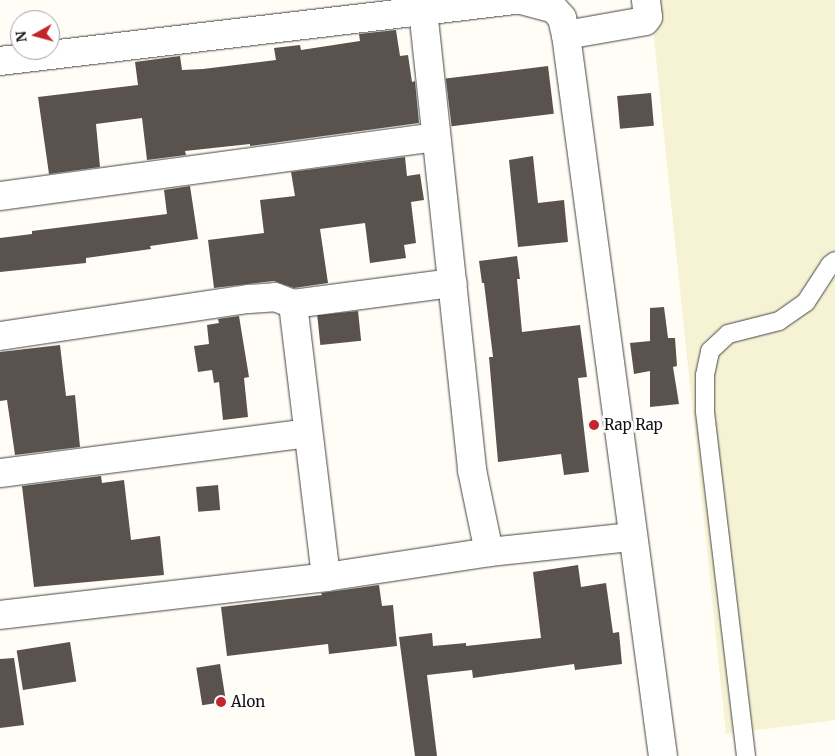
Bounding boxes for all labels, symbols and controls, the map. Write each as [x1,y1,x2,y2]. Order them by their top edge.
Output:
north arrow [10,10,60,60]
text: N [11,30,31,43]
place label: Rap Rap [604,416,663,434]
marker: Rap Rap [588,419,600,431]
place label: Alon [231,693,265,711]
marker: Alon [215,696,227,708]

